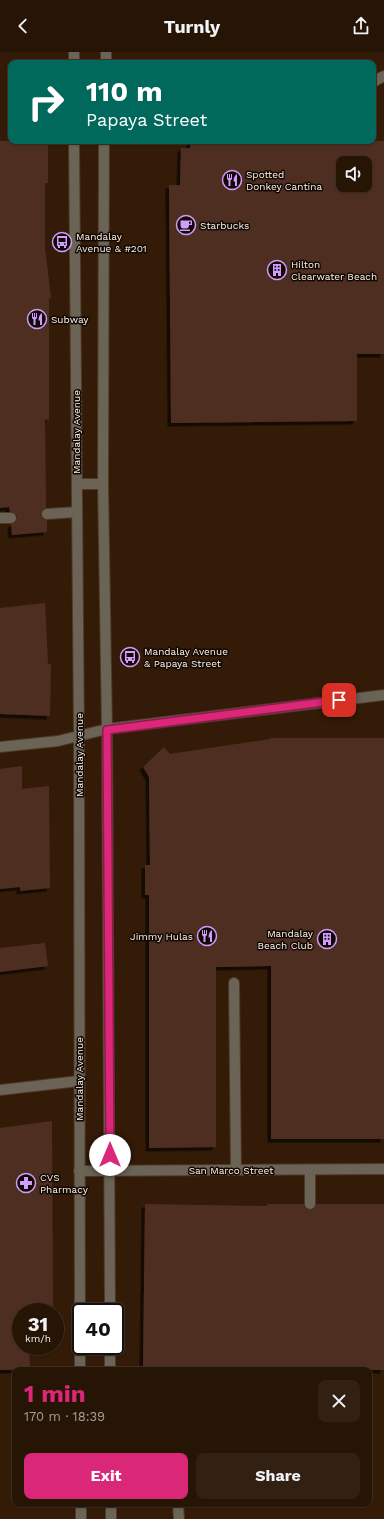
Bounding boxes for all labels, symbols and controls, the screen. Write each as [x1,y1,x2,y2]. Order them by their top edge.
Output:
icon: back [12,15,34,37]
icon: share [350,15,372,37]
text: Turnly [164,16,220,37]
text: 110 m [86,75,163,108]
icon: right [20,76,72,128]
text: Papaya Street [86,109,207,130]
map controls [336,156,372,192]
button: sound [336,156,372,192]
restaurant icon: Spotted Donkey Cantina [221,169,243,191]
place label: Spotted Donkey Cantina [246,169,322,192]
cafe icon: Starbucks [175,214,197,236]
place label: Starbucks [200,220,249,231]
bus stop icon: Mandalay Avenue & #201 [51,231,73,253]
place label: Mandalay Avenue & #201 [76,231,147,254]
building icon: Hilton Clearwater Beach [266,259,288,281]
place label: Hilton Clearwater Beach [291,259,377,282]
restaurant icon: Subway [26,308,48,330]
place label: Subway [51,314,89,325]
street label: Mandalay Avenue [71,390,82,474]
bus stop icon: Mandalay Avenue & Papaya Street [119,646,141,668]
place label: Mandalay Avenue & Papaya Street [144,646,228,669]
pin [322,683,356,717]
icon: arrive [328,689,350,711]
street label: Mandalay Avenue [74,713,85,797]
restaurant icon: Jimmy Hulas [196,925,218,947]
place label: Mandalay Beach Club [257,928,314,951]
building icon: Mandalay Beach Club [316,928,338,950]
place label: Jimmy Hulas [130,931,193,942]
street label: Mandalay Avenue [74,1037,85,1121]
position arrow [89,1134,131,1176]
street label: San Marco Street [189,1165,274,1176]
pharmacy icon: CVS Pharmacy [15,1172,37,1194]
place label: CVS Pharmacy [40,1172,89,1195]
speed limit sign: 40 [72,1303,124,1355]
text: 31 [28,1312,48,1336]
text: km/h [25,1333,51,1344]
text: 1 min [24,1380,86,1408]
button: close [318,1380,360,1422]
text: 170 m · 18:39 [24,1409,105,1424]
button: Exit [24,1453,188,1499]
button: Share [196,1453,360,1499]

